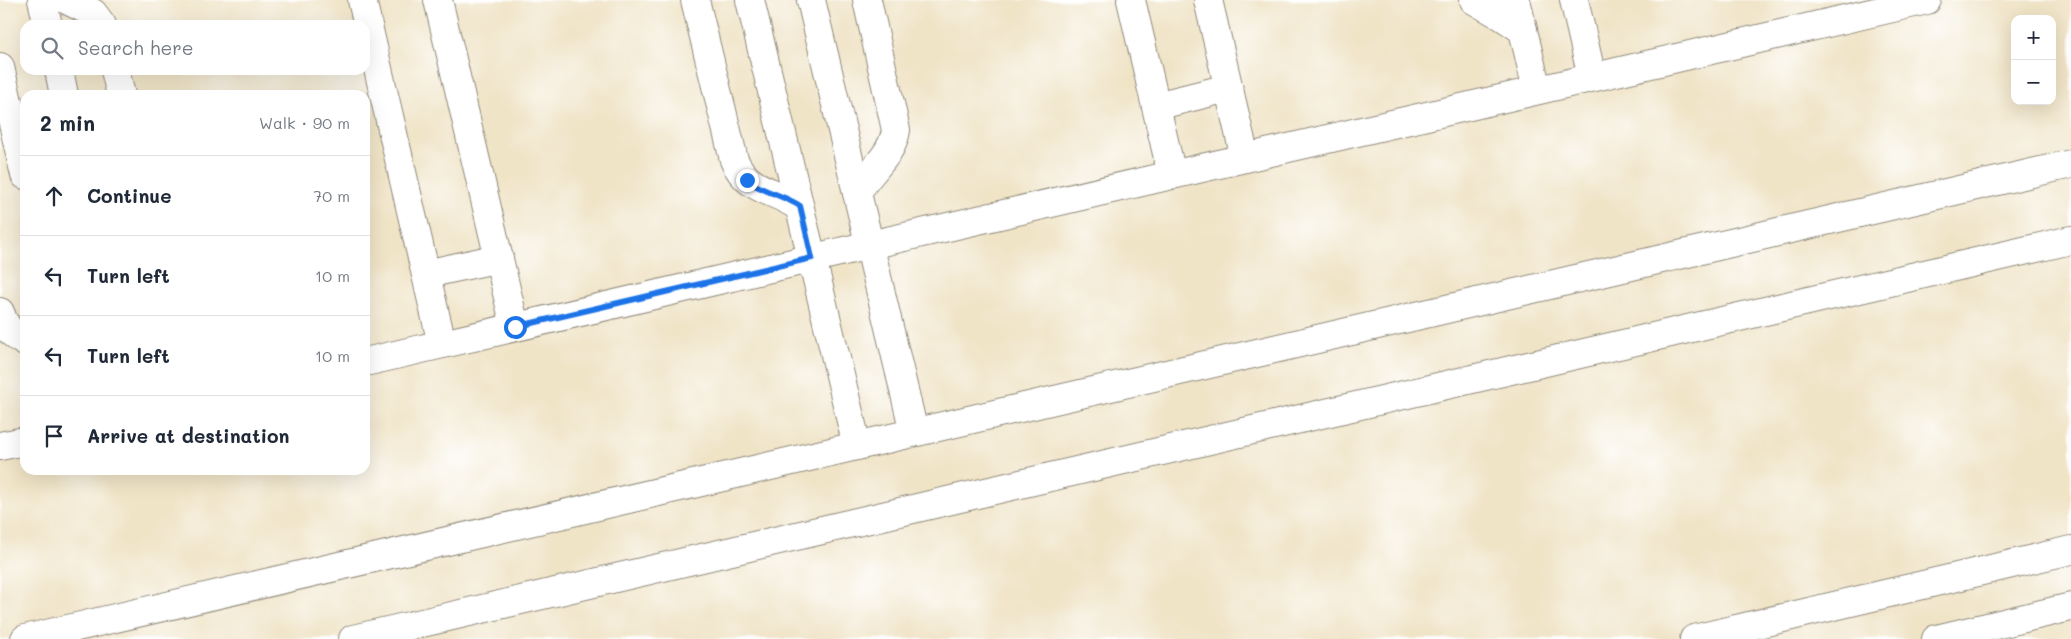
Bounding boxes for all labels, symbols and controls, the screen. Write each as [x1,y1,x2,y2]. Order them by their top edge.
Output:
map controls [2011,15,2056,105]
button: + [2011,15,2056,60]
search box [20,20,370,75]
icon: search [38,34,66,62]
text: Search here [78,35,194,60]
button: − [2011,60,2056,105]
text: 2 min [40,109,95,136]
text: Walk · 90 m [259,112,350,133]
route end [736,169,759,192]
icon: ahead [40,182,68,210]
text: Continue [87,183,172,208]
text: 70 m [313,185,350,206]
icon: left [40,262,68,290]
text: Turn left [87,263,170,288]
text: 10 m [315,265,350,286]
route start [504,316,527,339]
icon: left [40,342,68,370]
text: Turn left [87,343,170,368]
text: 10 m [315,345,350,366]
icon: arrive [40,422,68,450]
text: Arrive at destination [87,423,290,448]

